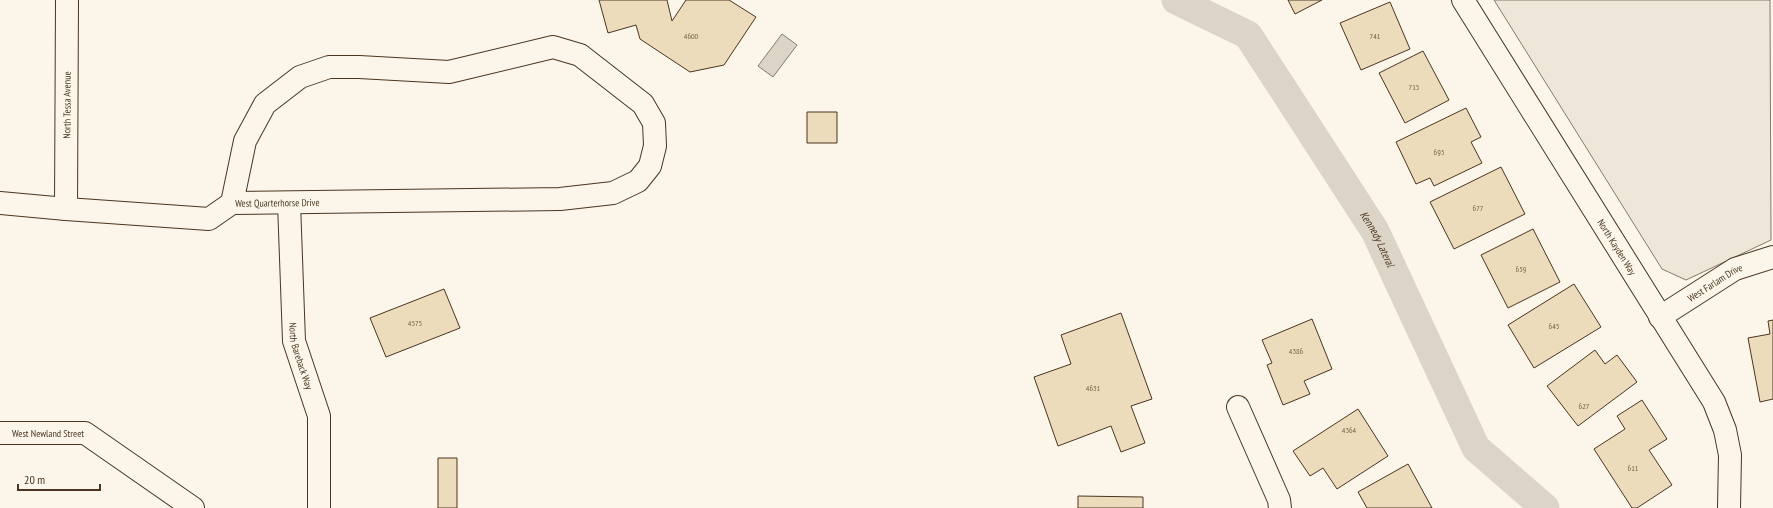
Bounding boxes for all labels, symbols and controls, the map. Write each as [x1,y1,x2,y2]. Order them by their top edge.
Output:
house number: 4600 [684,31,699,41]
house number: 741 [1370,31,1381,41]
street label: North Tessa Avenue [60,71,74,139]
house number: 715 [1409,82,1419,92]
house number: 693 [1434,147,1445,157]
street label: West Quarterhorse Drive [235,196,320,210]
house number: 677 [1473,203,1484,213]
water label: Kennedy Lateral [1357,209,1398,271]
street label: North Kayden Way [1594,217,1639,278]
street label: West Farlam Drive [1685,261,1744,305]
house number: 659 [1516,264,1527,274]
house number: 4575 [408,318,422,328]
house number: 645 [1549,321,1559,331]
street label: North Bareback Way [286,322,316,391]
house number: 4386 [1289,346,1304,356]
house number: 4631 [1086,383,1101,393]
house number: 627 [1579,401,1590,411]
house number: 4364 [1342,425,1357,435]
street label: West Newland Street [12,427,84,440]
house number: 611 [1628,463,1639,473]
scale bar [18,466,100,492]
text: 20 m [24,472,45,487]

